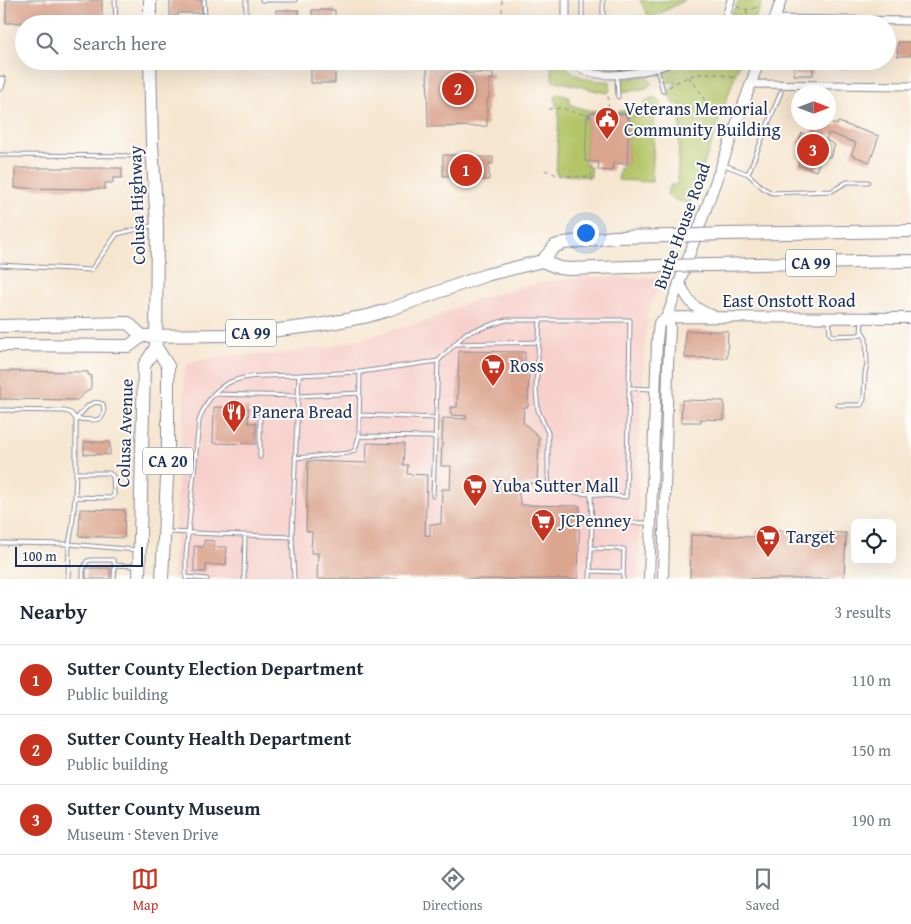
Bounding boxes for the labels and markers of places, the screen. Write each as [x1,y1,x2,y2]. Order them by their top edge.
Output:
pin: 2 [442,70,474,108]
place label: Veterans Memorial Community Building [624,95,780,143]
public building icon: Veterans Memorial Community Building [594,106,620,140]
pin: 3 [797,131,829,169]
pin: 1 [450,151,482,189]
place label: Ross [510,352,544,379]
supermarket icon: Ross [480,353,506,387]
place label: Panera Bread [252,398,353,425]
restaurant icon: Panera Bread [221,399,247,433]
place label: Yuba Sutter Mall [492,472,619,499]
supermarket icon: Yuba Sutter Mall [462,473,488,507]
place label: JCPenney [558,507,631,534]
supermarket icon: JCPenney [530,508,556,542]
place label: Target [786,523,836,550]
supermarket icon: Target [755,524,781,558]

